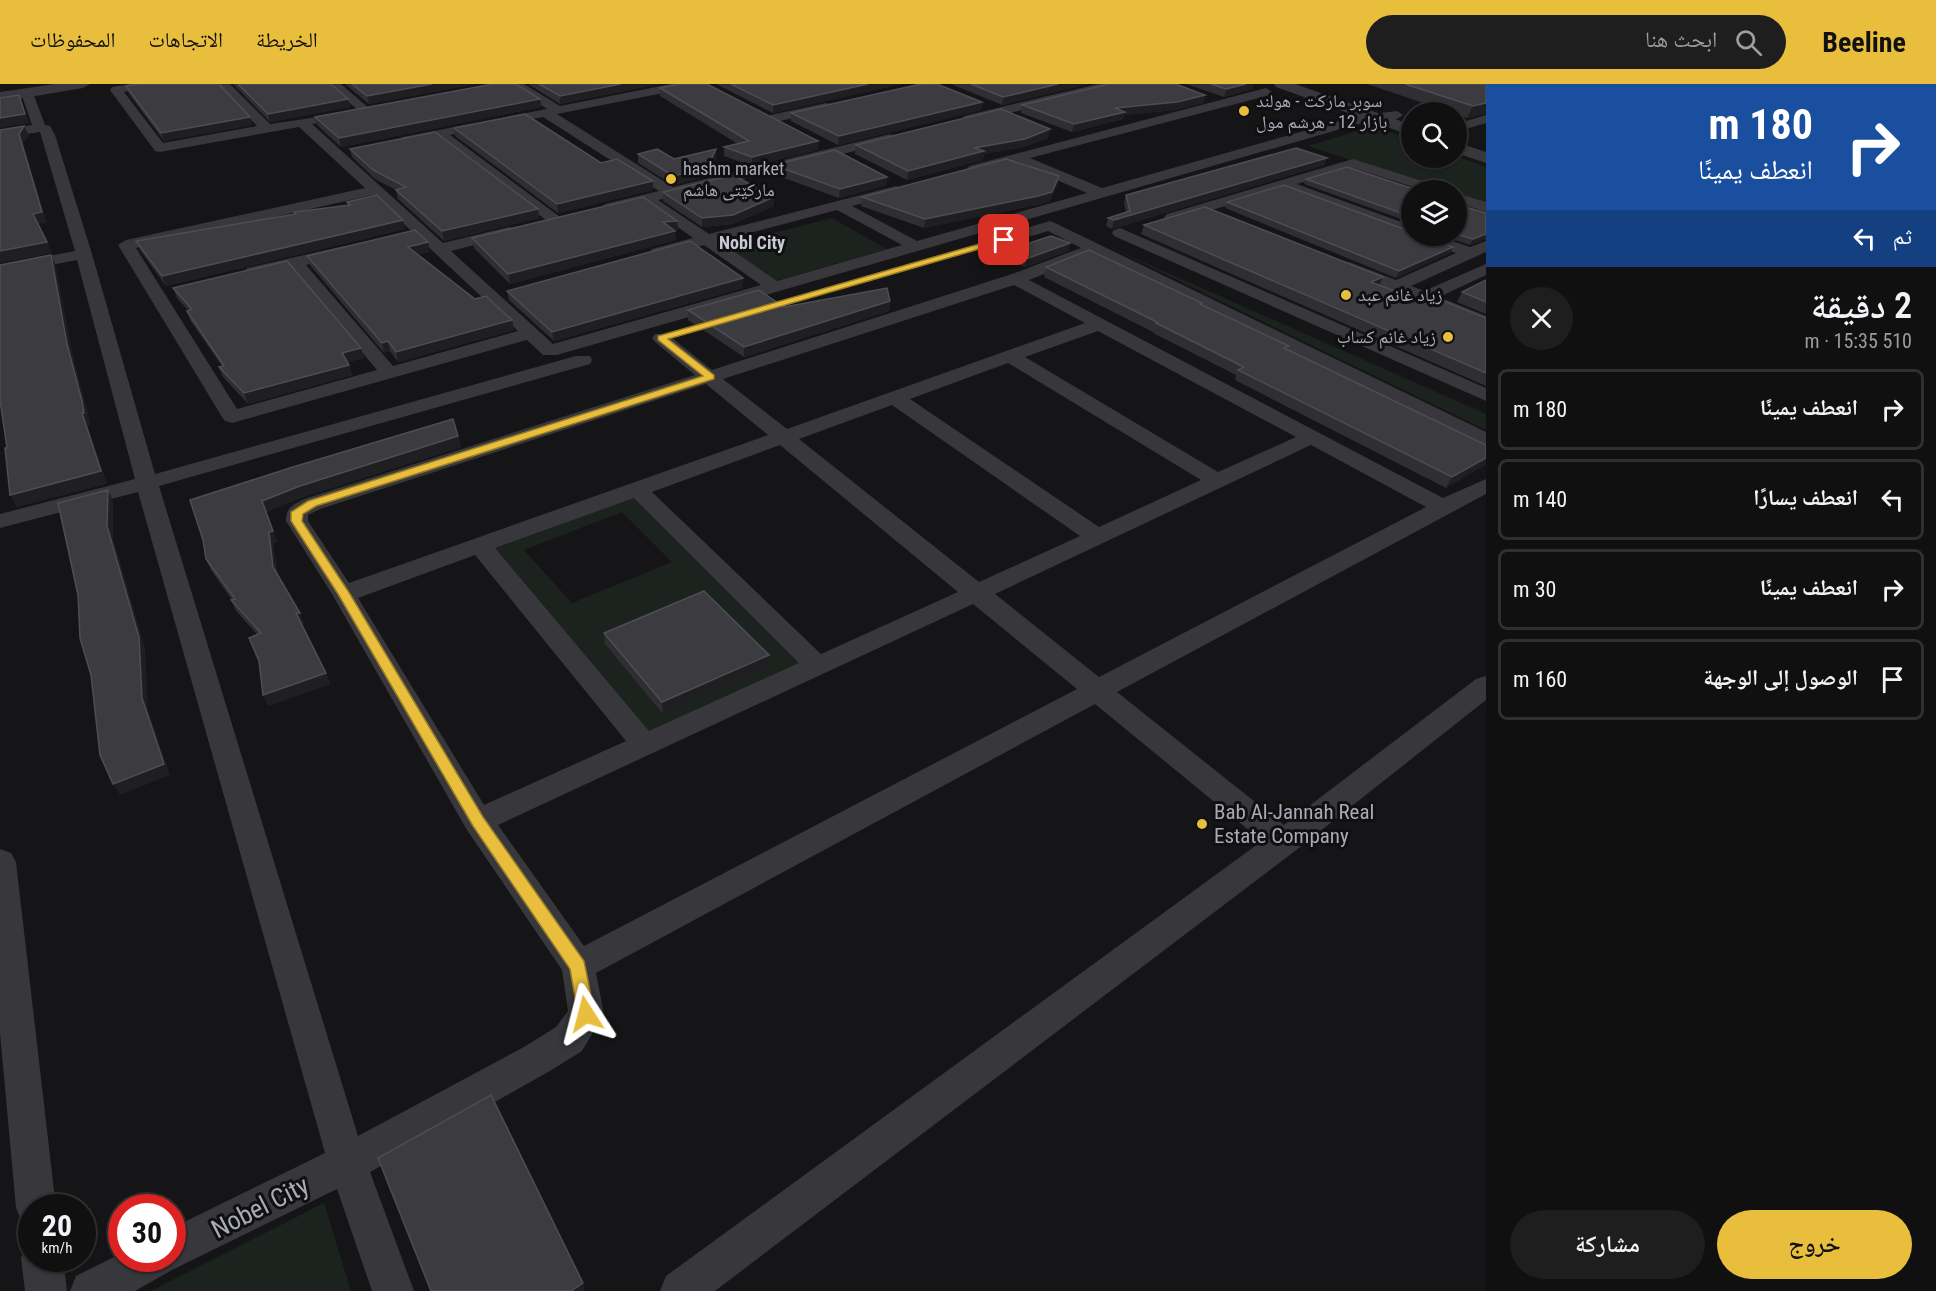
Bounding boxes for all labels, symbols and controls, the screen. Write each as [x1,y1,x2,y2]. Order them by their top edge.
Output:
search box [1366,15,1786,69]
icon: search [1732,26,1765,59]
text: Beeline [1822,26,1906,59]
text: ابحث هنا [1645,27,1717,52]
text: المحفوظات [30,28,115,52]
text: الاتجاهات [148,28,223,52]
text: الخريطة [256,28,318,52]
place label: سوبر ماركت - هولند بازار 12 - هرشم مول [1256,90,1388,134]
text: 180 m [1708,100,1813,149]
map controls [1401,102,1467,246]
button: search [1401,102,1467,168]
marker: سوبر ماركت - هولند بازار 12 - هرشم مول [1237,104,1251,118]
icon: right [1834,108,1912,186]
text: انعطف يمينًا [1698,154,1813,186]
place label: hashm market مارکێتی هاشم [683,158,784,202]
marker: hashm market مارکێتی هاشم [664,172,678,186]
button: layers [1401,180,1467,246]
pin [978,214,1029,265]
icon: left [1848,222,1881,255]
icon: arrive [987,223,1020,256]
text: ثم [1893,224,1912,249]
district label: Nobl City [719,232,785,253]
place label: زياد غانم عبد [1358,284,1442,307]
text: 2 دقيقة [1811,285,1912,327]
button: close [1510,287,1573,350]
marker: زياد غانم عبد [1339,288,1353,302]
place label: زياد غانم كساب [1337,326,1436,349]
text: 510 m · 15:35 [1805,329,1912,353]
marker: زياد غانم كساب [1441,330,1455,344]
icon: right [1876,393,1909,426]
text: انعطف يمينًا [1760,395,1858,420]
text: 180 m [1513,397,1567,422]
icon: left [1876,483,1909,516]
text: انعطف يسارًا [1753,485,1858,510]
text: 140 m [1513,487,1567,512]
icon: right [1876,573,1909,606]
text: انعطف يمينًا [1760,575,1858,600]
text: 30 m [1513,577,1556,602]
icon: arrive [1876,663,1909,696]
text: الوصول إلى الوجهة [1703,665,1858,690]
text: 160 m [1513,667,1567,692]
place label: Bab Al-Jannah Real Estate Company [1214,800,1374,848]
marker: Bab Al-Jannah Real Estate Company [1195,817,1209,831]
position arrow [554,982,618,1046]
street label: Nobel City [206,1170,314,1244]
speed limit sign: 30 [108,1194,186,1272]
text: 20 [42,1208,72,1243]
button: مشاركة [1510,1210,1705,1279]
button: خروج [1717,1210,1912,1279]
text: km/h [42,1239,72,1257]

